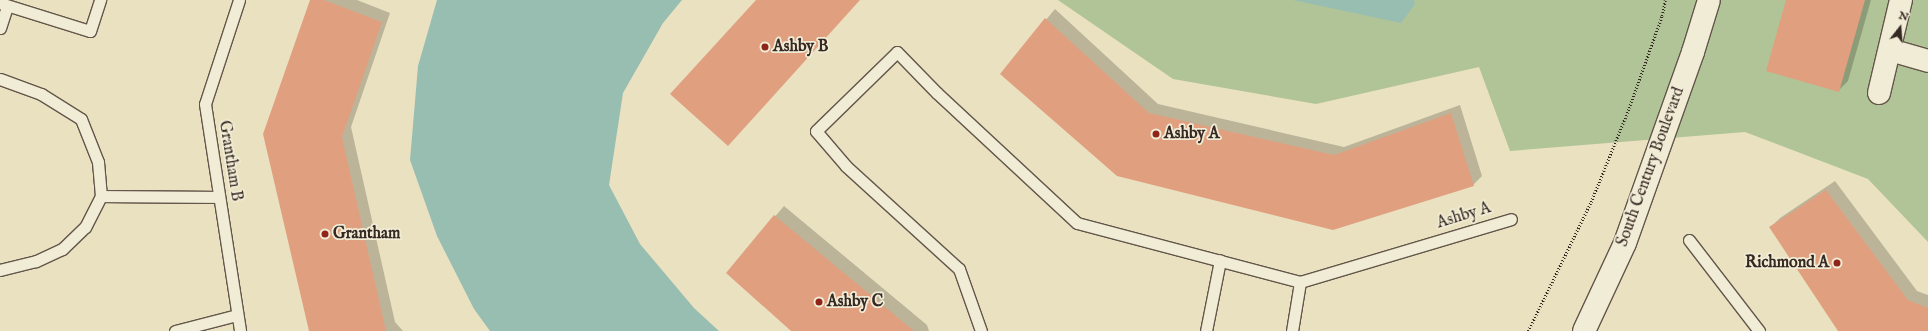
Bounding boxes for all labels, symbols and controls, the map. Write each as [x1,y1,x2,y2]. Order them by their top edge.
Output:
north arrow [1880,8,1920,48]
text: N [1897,8,1910,25]
place label: Ashby B [773,37,828,57]
marker: Ashby B [760,42,770,52]
street label: South Century Boulevard [1613,85,1689,249]
street label: Grantham B [214,119,246,203]
place label: Ashby A [1164,124,1220,144]
marker: Ashby A [1151,129,1161,139]
street label: Ashby A [1435,199,1493,233]
place label: Grantham [333,224,400,244]
marker: Grantham [320,229,330,239]
place label: Richmond A [1745,253,1829,273]
marker: Richmond A [1832,258,1842,268]
place label: Ashby C [827,292,883,312]
marker: Ashby C [814,297,824,307]

